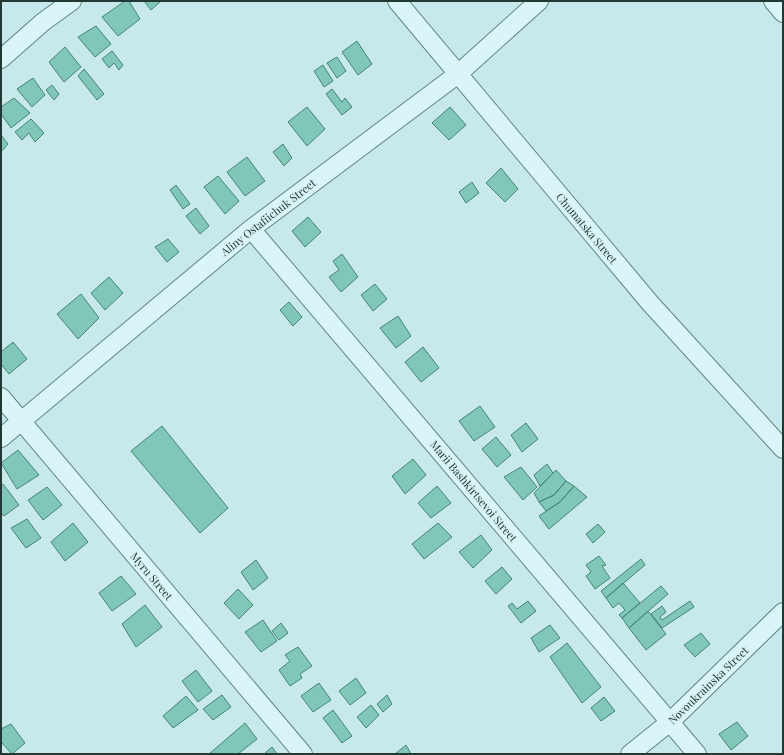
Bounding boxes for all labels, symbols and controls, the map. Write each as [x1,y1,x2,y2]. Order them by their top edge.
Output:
street label: Aliny Ostafiichuk Street [217,175,319,259]
street label: Chumatska Street [553,189,621,267]
street label: Marii Bashkirtsevoi Street [427,437,521,545]
street label: Myru Street [127,549,177,603]
street label: Novoukrainska Street [665,643,751,727]

